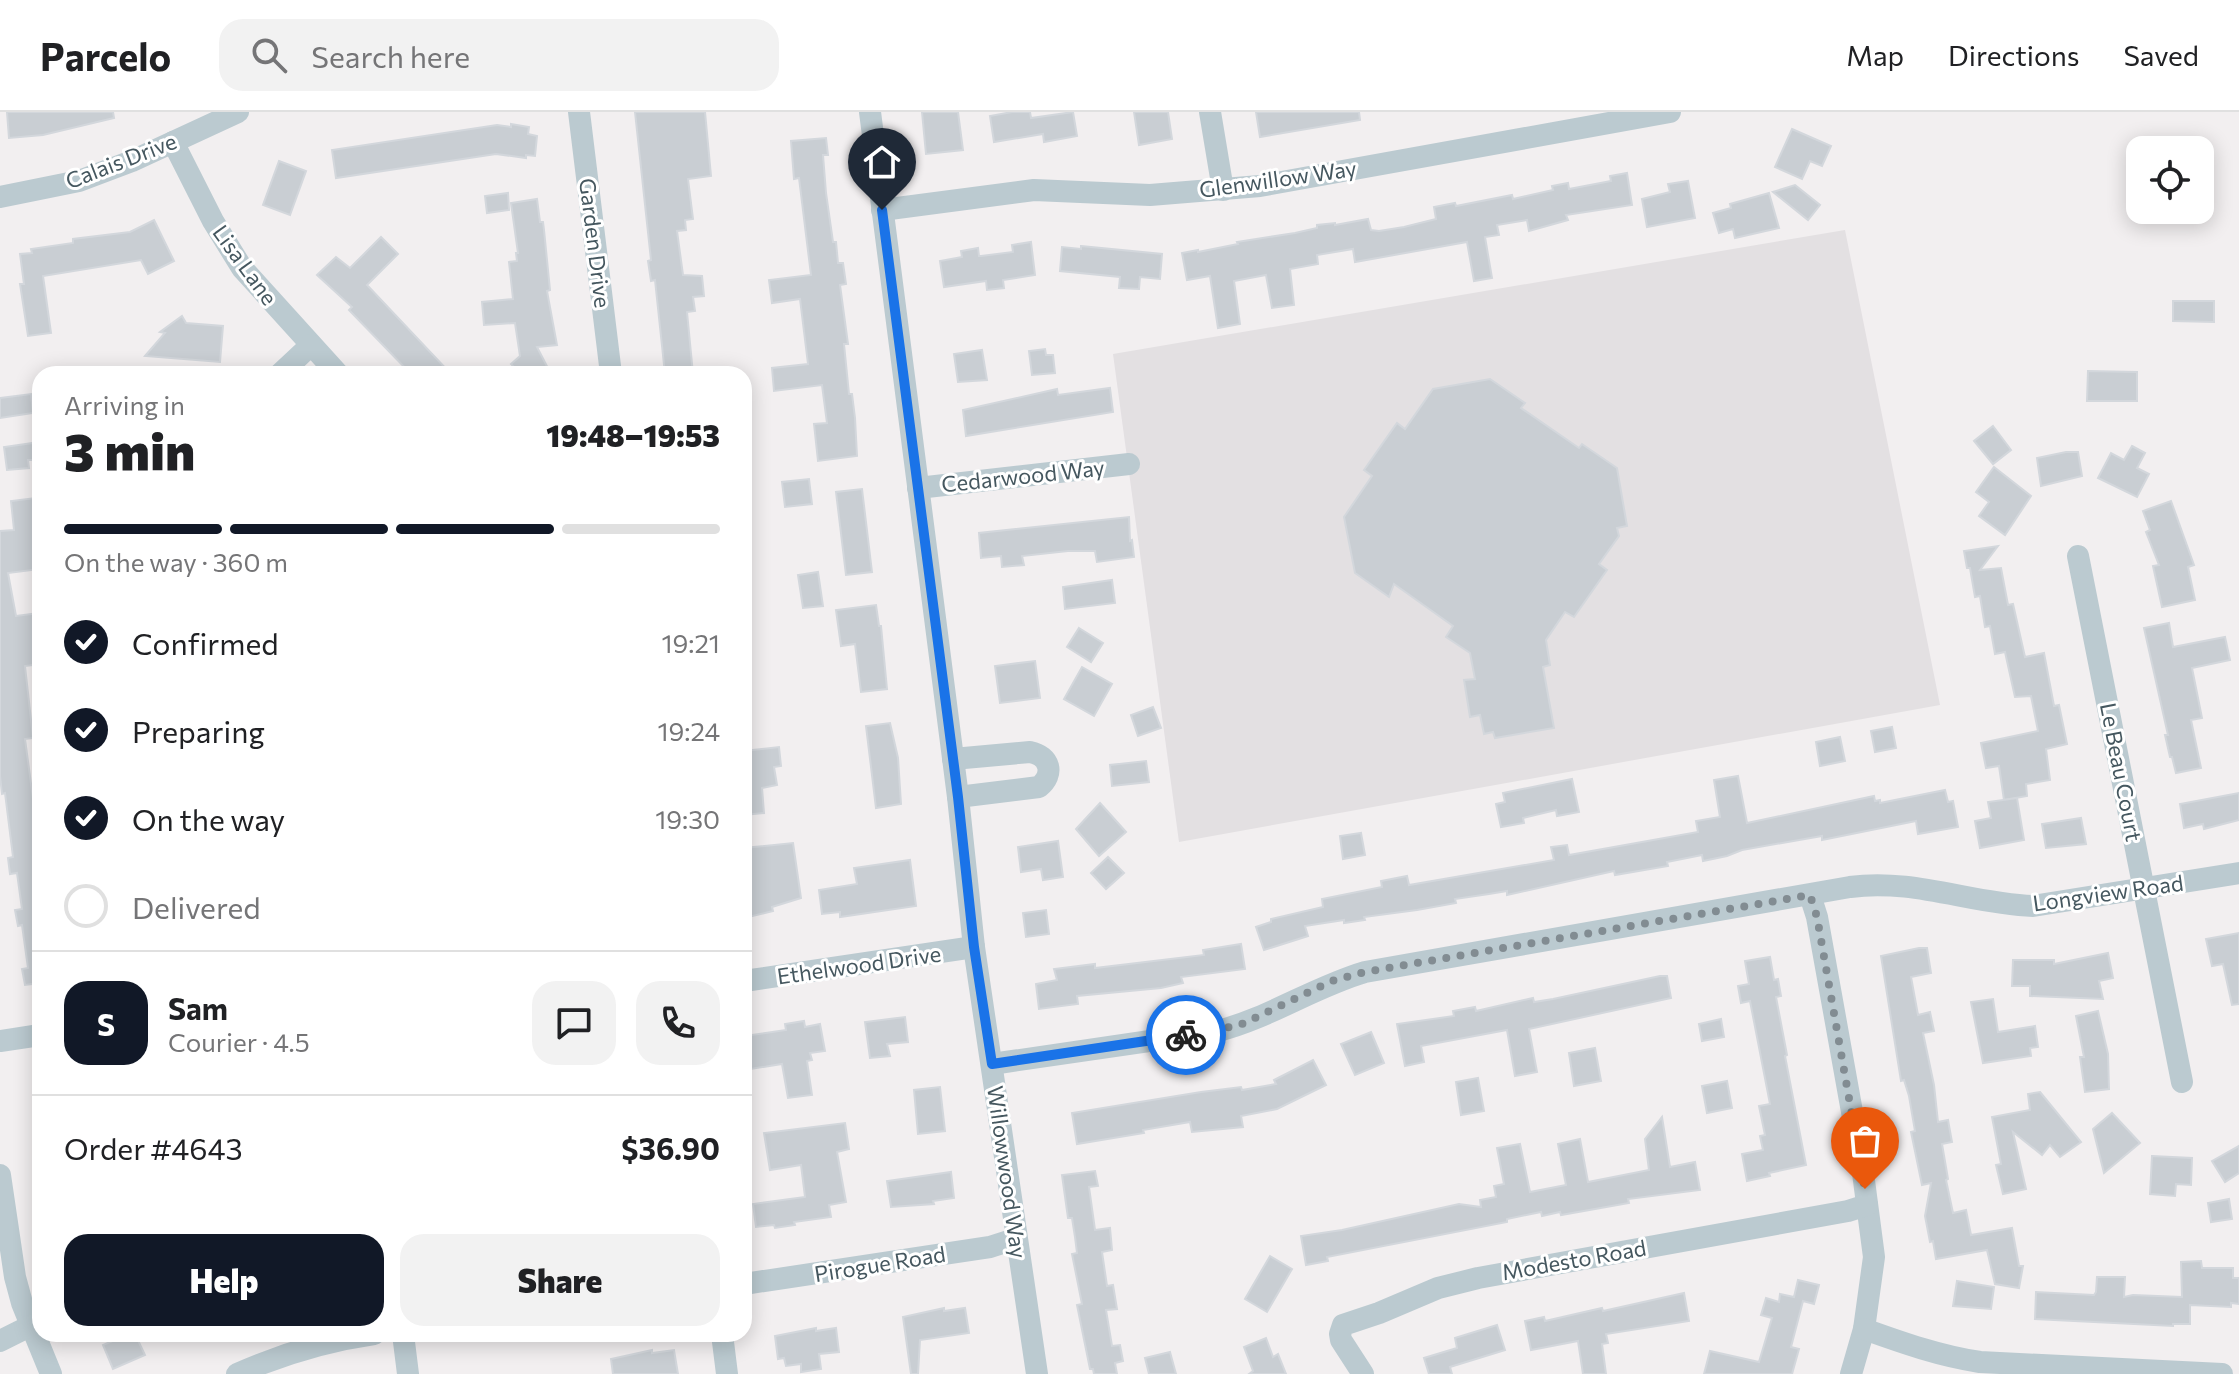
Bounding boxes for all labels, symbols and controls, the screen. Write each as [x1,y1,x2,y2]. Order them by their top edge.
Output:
search box [219,19,779,91]
text: Parcelo [40,32,171,79]
icon: search [247,33,291,77]
text: Search here [311,37,470,74]
text: Map [1846,38,1904,72]
text: Directions [1948,38,2079,72]
text: Saved [2123,38,2199,72]
street label: Calais Drive [62,127,180,194]
pin [848,128,916,210]
map controls [2126,136,2214,224]
button: locate [2126,136,2214,224]
icon: home [860,140,904,184]
street label: Glenwillow Way [1198,154,1358,203]
street label: Garden Drive [574,177,617,309]
street label: Lisa Lane [207,219,283,310]
text: Arriving in [64,389,185,420]
text: 19:48–19:53 [546,416,720,453]
text: 3 min [64,418,195,482]
street label: Cedarwood Way [940,454,1106,498]
text: On the way · 360 m [64,546,288,577]
icon: check [64,620,108,664]
text: Confirmed [132,624,279,661]
text: 19:21 [661,627,720,658]
street label: Le Beau Court [2095,700,2148,843]
icon: check [64,708,108,752]
text: Preparing [132,712,265,749]
text: 19:24 [657,715,720,746]
icon: check [64,796,108,840]
text: On the way [132,800,285,837]
text: 19:30 [655,803,720,834]
street label: Longview Road [2031,869,2185,916]
text: Delivered [132,888,261,925]
street label: Ethelwood Drive [775,940,943,989]
button: chat [532,981,616,1065]
button: phone [636,981,720,1065]
text: Sam [168,989,228,1026]
courier [1146,995,1226,1075]
text: S [97,1005,115,1042]
icon: bike [1164,1013,1208,1057]
text: Courier · 4.5 [168,1026,310,1057]
street label: Willowwood Way [982,1084,1033,1260]
pin [1831,1107,1899,1189]
icon: bag [1843,1119,1887,1163]
text: Order #4643 [64,1129,243,1166]
text: $36.90 [621,1129,720,1166]
button: Help [64,1234,384,1326]
button: Share [400,1234,720,1326]
street label: Modesto Road [1500,1234,1648,1285]
street label: Pirogue Road [812,1240,947,1287]

